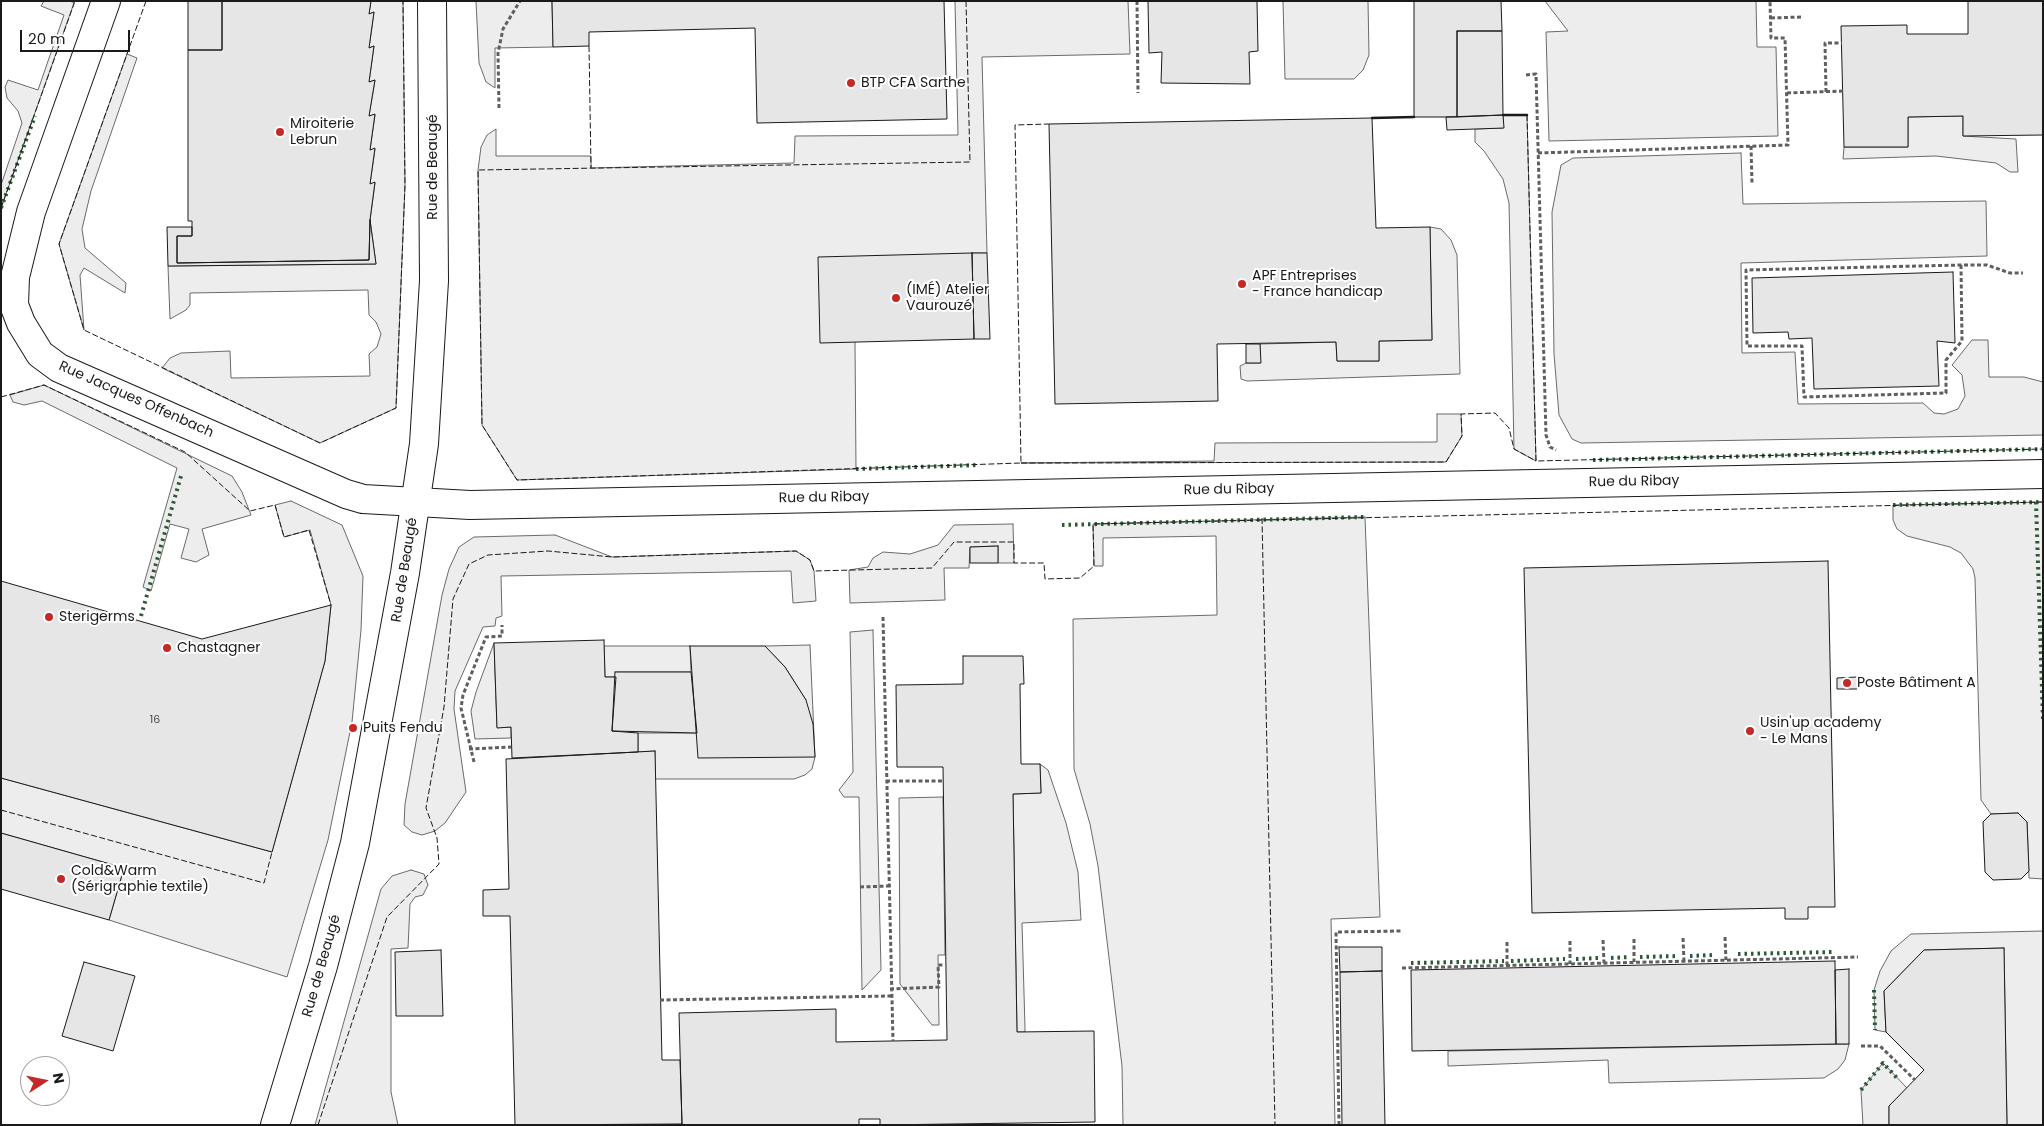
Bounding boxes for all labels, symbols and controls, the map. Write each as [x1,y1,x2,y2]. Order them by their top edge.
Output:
scale bar [22,20,132,52]
text: 20 m [28,28,66,49]
place label: BTP CFA Sarthe [861,75,966,91]
marker: BTP CFA Sarthe [845,77,857,89]
street label: Rue de Beaugé [425,114,441,220]
place label: Miroiterie Lebrun [290,116,354,148]
marker: Miroiterie Lebrun [274,126,286,138]
place label: APF Entreprises - France handicap [1252,268,1383,300]
marker: APF Entreprises - France handicap [1236,278,1248,290]
place label: (IMÉ) Atelier Vaurouzé [906,282,989,314]
marker: (IMÉ) Atelier Vaurouzé [890,292,902,304]
street label: Rue Jacques Offenbach [56,358,216,442]
street label: Rue du Ribay [1588,473,1680,491]
street label: Rue du Ribay [1183,481,1275,499]
street label: Rue du Ribay [778,489,870,507]
street label: Rue de Beaugé [388,517,422,623]
place label: Sterigerms [59,609,135,625]
marker: Sterigerms [43,611,55,623]
place label: Chastagner [177,640,260,656]
marker: Chastagner [161,642,173,654]
place label: Poste Bâtiment A [1857,675,1976,691]
marker: Poste Bâtiment A [1841,677,1853,689]
house number: 16 [150,713,160,727]
place label: Usin'up academy - Le Mans [1760,715,1881,748]
place label: Puits Fendu [363,720,443,736]
marker: Puits Fendu [347,722,359,734]
marker: Usin'up academy - Le Mans [1744,725,1756,737]
place label: Cold&Warm (Sérigraphie textile) [71,863,209,896]
marker: Cold&Warm (Sérigraphie textile) [55,873,67,885]
street label: Rue de Beaugé [299,913,345,1019]
north arrow [20,1056,70,1106]
text: N [48,1071,70,1085]

